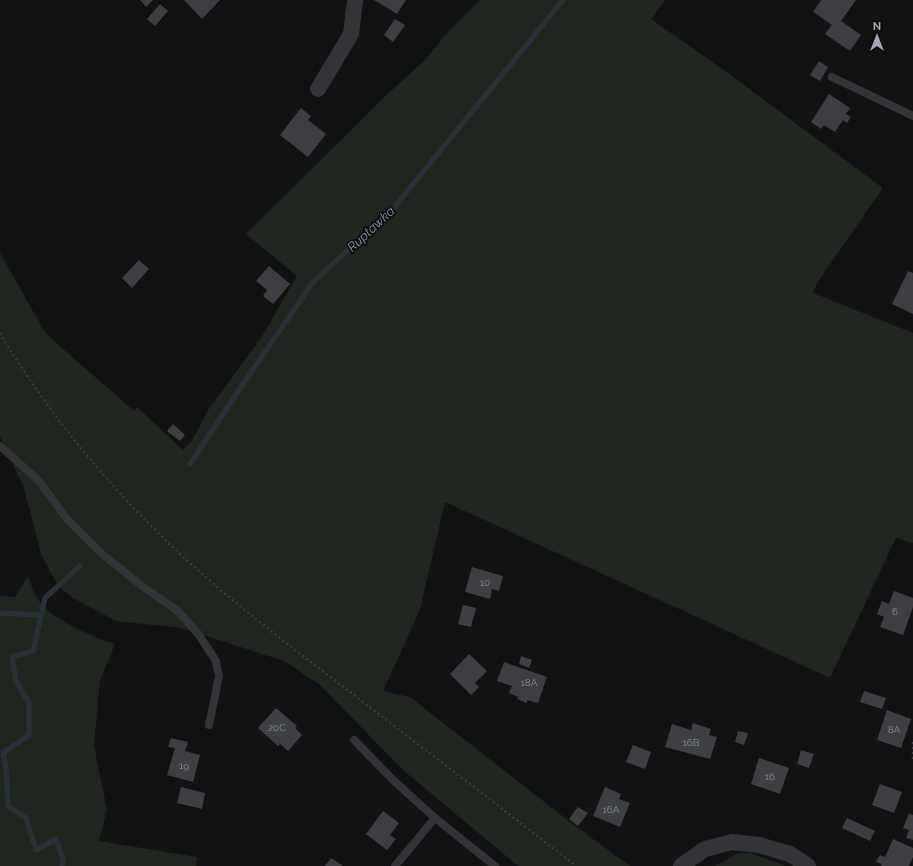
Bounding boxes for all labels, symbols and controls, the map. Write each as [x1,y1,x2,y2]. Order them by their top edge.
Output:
north arrow [857,16,897,56]
text: N [873,20,881,33]
water label: Ruptawka [344,203,398,255]
house number: 10 [480,577,490,588]
house number: 6 [892,606,898,617]
house number: 18A [521,677,538,688]
house number: 20C [268,722,286,733]
house number: 8A [888,724,901,735]
house number: 16B [683,737,700,748]
house number: 19 [179,760,189,771]
house number: 16 [765,771,775,782]
house number: 16A [603,804,620,815]

